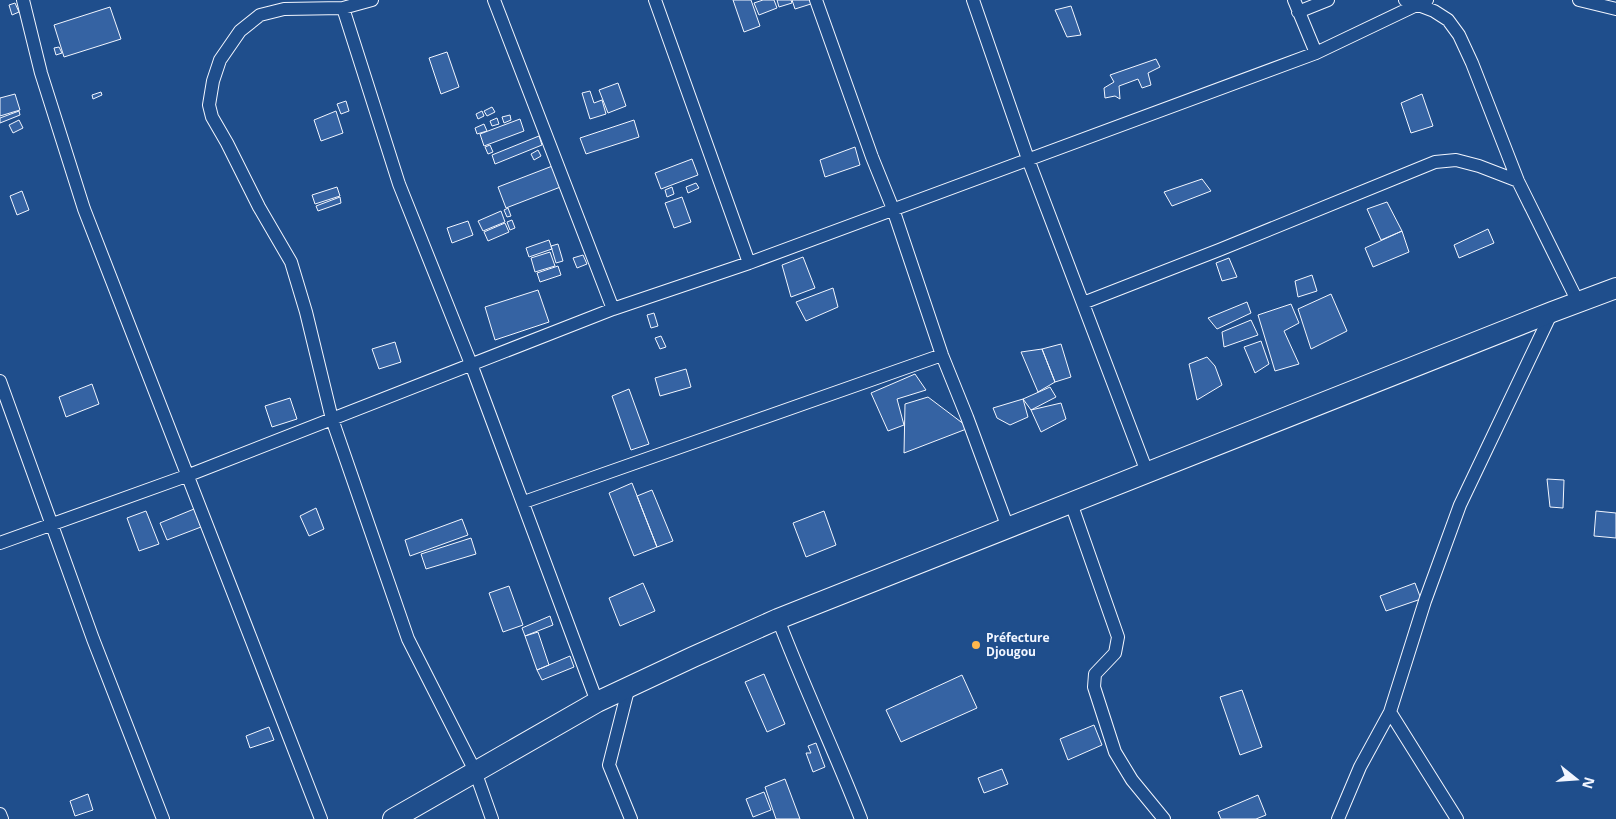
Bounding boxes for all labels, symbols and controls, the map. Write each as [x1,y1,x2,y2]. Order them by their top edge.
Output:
place label: Préfecture Djougou [986,629,1050,660]
marker: Préfecture Djougou [970,639,982,651]
north arrow [1551,754,1601,804]
text: N [1578,775,1600,791]

